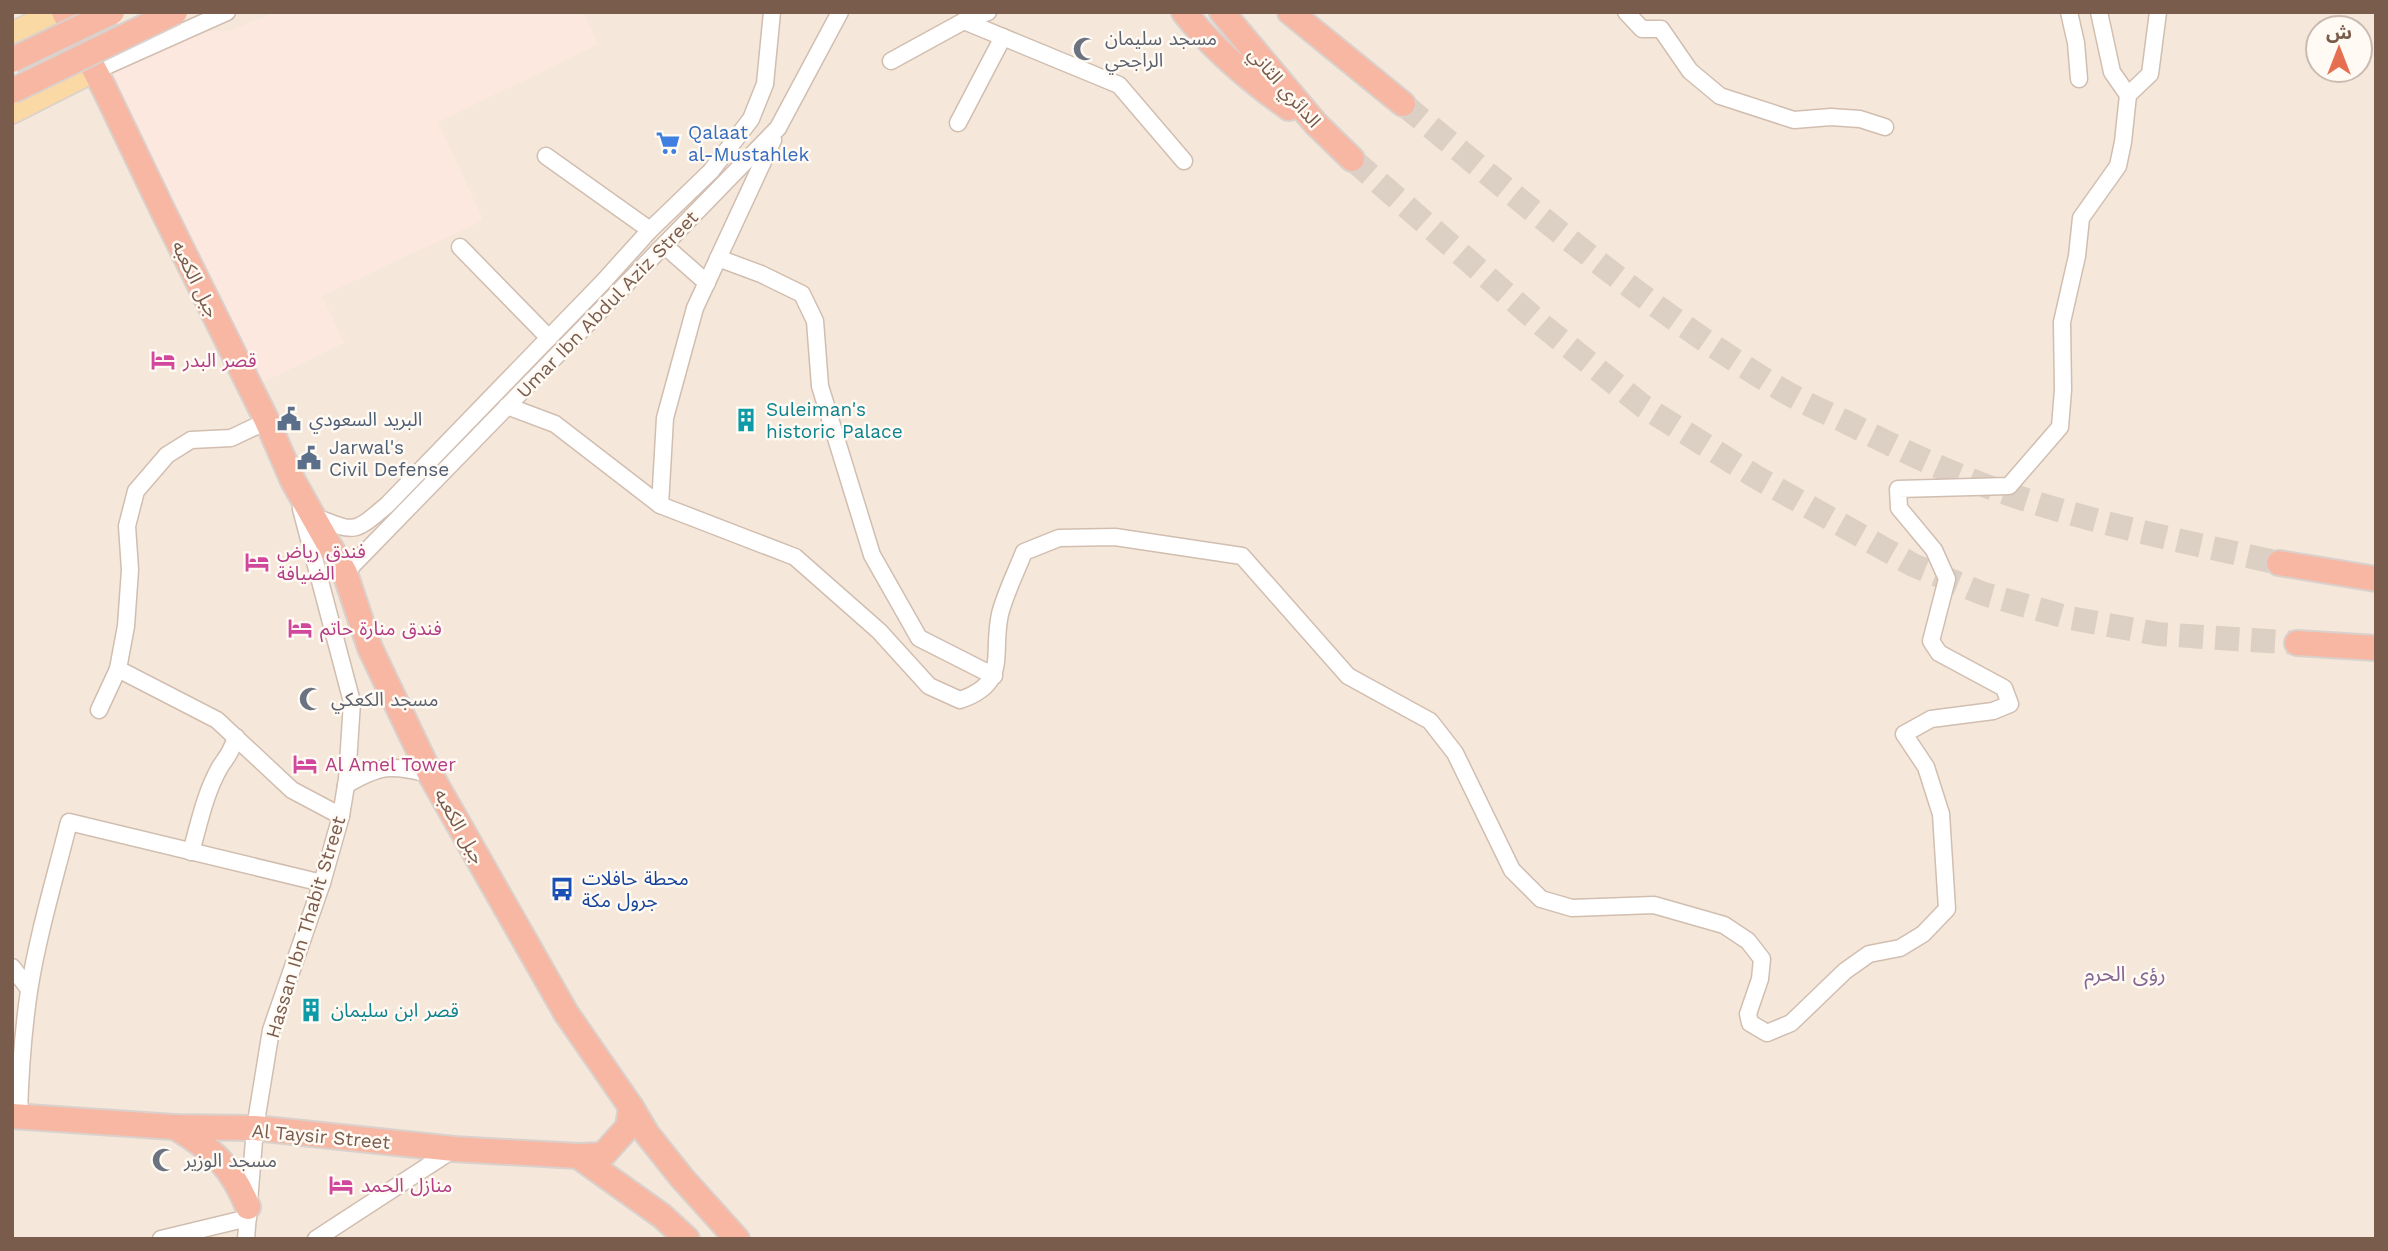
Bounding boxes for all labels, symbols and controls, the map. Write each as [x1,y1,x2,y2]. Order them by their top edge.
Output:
north arrow [2304,14,2374,84]
text: ش [2326,21,2352,44]
place label: مسجد سليمان الراجحي [1105,27,1217,75]
mosque icon: مسجد سليمان الراجحي [1071,35,1099,63]
street label: الدائري الثاني [1241,42,1326,134]
place label: Qalaat al-Mustahlek [688,121,810,166]
supermarket icon: Qalaat al-Mustahlek [654,129,682,157]
street label: Umar Ibn Abdul Aziz Street [512,206,703,403]
street label: جبل الكعبه [167,237,224,321]
hotel icon: قصر البدر [149,346,177,374]
place label: قصر البدر [182,349,257,372]
place label: Suleiman's historic Palace [766,398,903,443]
public building icon: البريد السعودي [275,405,303,433]
building icon: Suleiman's historic Palace [732,406,760,434]
place label: البريد السعودي [309,408,422,434]
place label: Jarwal's Civil Defense [329,436,449,481]
public building icon: Jarwal's Civil Defense [295,444,323,472]
place label: فندق رياض الضيافة [277,540,366,585]
hotel icon: فندق رياض الضيافة [243,548,271,576]
hotel icon: فندق منارة حاتم [286,614,314,642]
place label: فندق منارة حاتم [320,617,442,643]
mosque icon: مسجد الكعكي [297,685,325,713]
place label: مسجد الكعكي [331,688,438,714]
hotel icon: Al Amel Tower [291,750,319,778]
place label: Al Amel Tower [325,753,456,776]
street label: جبل الكعبه [429,784,490,868]
street label: Hassan Ibn Thabit Street [261,813,350,1041]
place label: محطة حافلات جرول مكة [582,867,689,912]
bus stop icon: محطة حافلات جرول مكة [548,875,576,903]
district label: رؤى الحرم [2084,961,2166,990]
building icon: قصر ابن سليمان [297,996,325,1024]
place label: قصر ابن سليمان [331,999,459,1022]
street label: Al Taysir Street [251,1119,391,1154]
mosque icon: مسجد الوزير [150,1146,178,1174]
place label: مسجد الوزير [183,1149,277,1172]
hotel icon: منازل الحمد [327,1171,355,1199]
place label: منازل الحمد [361,1174,452,1197]

